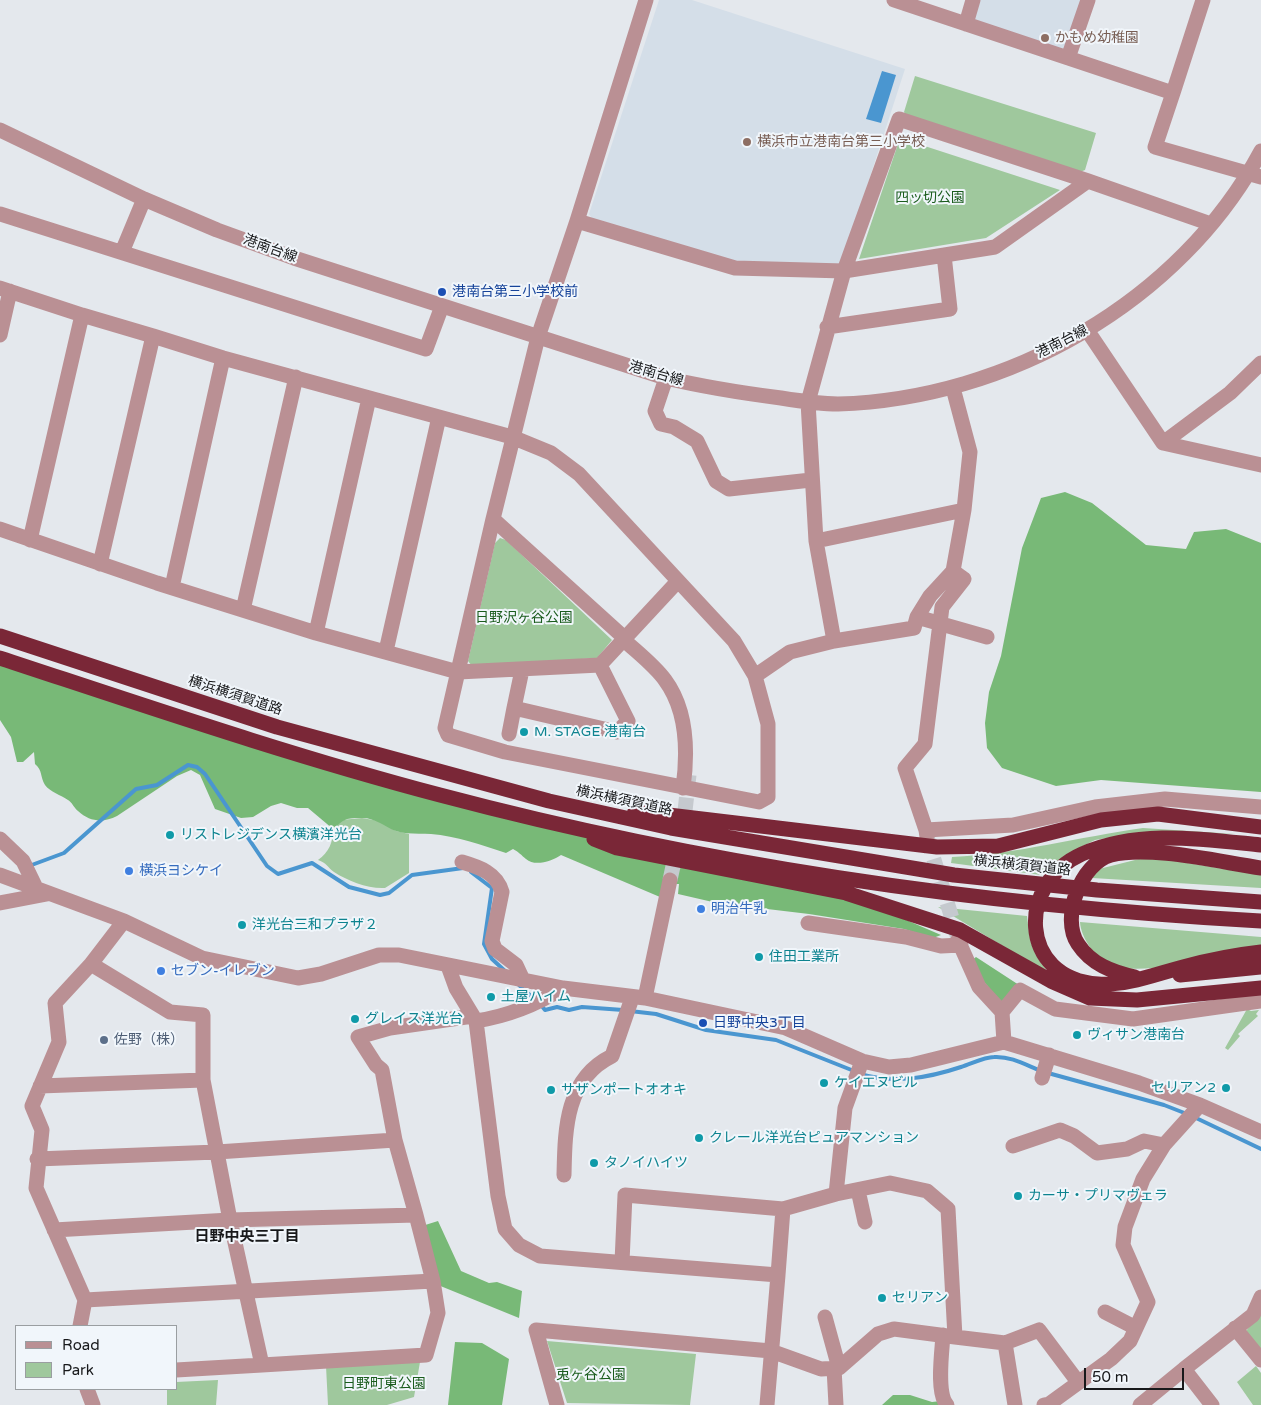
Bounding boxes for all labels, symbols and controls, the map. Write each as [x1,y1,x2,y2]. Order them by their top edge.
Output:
place label: かもめ幼稚園 [1055,30,1139,46]
marker: かもめ幼稚園 [1039,32,1051,44]
place label: 横浜市立港南台第三小学校 [757,134,925,150]
marker: 横浜市立港南台第三小学校 [741,136,753,148]
park label: 四ッ切公園 [895,190,965,206]
street label: 港南台線 [241,232,299,266]
place label: 港南台第三小学校前 [452,284,578,300]
marker: 港南台第三小学校前 [436,286,448,298]
street label: 港南台線 [1033,322,1091,362]
street label: 港南台線 [627,358,685,390]
park label: 日野沢ヶ谷公園 [475,610,573,626]
street label: 横浜横須賀道路 [186,673,284,719]
place label: M. STAGE 港南台 [534,724,646,740]
marker: M. STAGE 港南台 [518,726,530,738]
street label: 横浜横須賀道路 [574,783,674,819]
place label: リストレジデンス横濱洋光台 [180,827,362,843]
marker: リストレジデンス横濱洋光台 [164,829,176,841]
street label: 横浜横須賀道路 [972,853,1072,879]
place label: 横浜ヨシケイ [139,863,223,879]
marker: 横浜ヨシケイ [123,865,135,877]
place label: 明治牛乳 [711,901,767,917]
marker: 明治牛乳 [695,903,707,915]
place label: 洋光台三和プラザ２ [252,917,378,933]
marker: 洋光台三和プラザ２ [236,919,248,931]
place label: 住田工業所 [769,949,839,965]
marker: 住田工業所 [753,951,765,963]
place label: セブン-イレブン [171,963,275,979]
marker: セブン-イレブン [155,965,167,977]
place label: 土屋ハイム [501,989,571,1005]
marker: 土屋ハイム [485,991,497,1003]
place label: グレイス洋光台 [365,1011,463,1027]
marker: グレイス洋光台 [349,1013,361,1025]
place label: 日野中央3丁目 [713,1015,806,1031]
marker: 日野中央3丁目 [697,1017,709,1029]
place label: ヴィサン港南台 [1087,1027,1185,1043]
marker: ヴィサン港南台 [1071,1029,1083,1041]
place label: 佐野（株） [114,1032,184,1048]
marker: 佐野（株） [98,1034,110,1046]
place label: ケイエヌビル [834,1075,918,1091]
marker: ケイエヌビル [818,1077,830,1089]
place label: セリアン2 [1151,1080,1216,1096]
place label: サザンポートオオキ [561,1082,687,1098]
marker: セリアン2 [1220,1082,1232,1094]
marker: サザンポートオオキ [545,1084,557,1096]
place label: クレール洋光台ピュアマンション [709,1130,919,1146]
marker: クレール洋光台ピュアマンション [693,1132,705,1144]
place label: タノイハイツ [604,1155,688,1171]
marker: タノイハイツ [588,1157,600,1169]
place label: カーサ・プリマヴェラ [1028,1188,1168,1204]
marker: カーサ・プリマヴェラ [1012,1190,1024,1202]
district label: 日野中央三丁目 [195,1228,299,1246]
place label: セリアン [892,1290,948,1306]
marker: セリアン [876,1292,888,1304]
legend [15,1325,178,1390]
text: Road [62,1336,100,1354]
scale bar [1086,1358,1186,1390]
text: Park [62,1361,94,1379]
park label: 兎ヶ谷公園 [556,1367,626,1383]
text: 50 m [1092,1368,1129,1386]
park label: 日野町東公園 [342,1376,426,1392]

